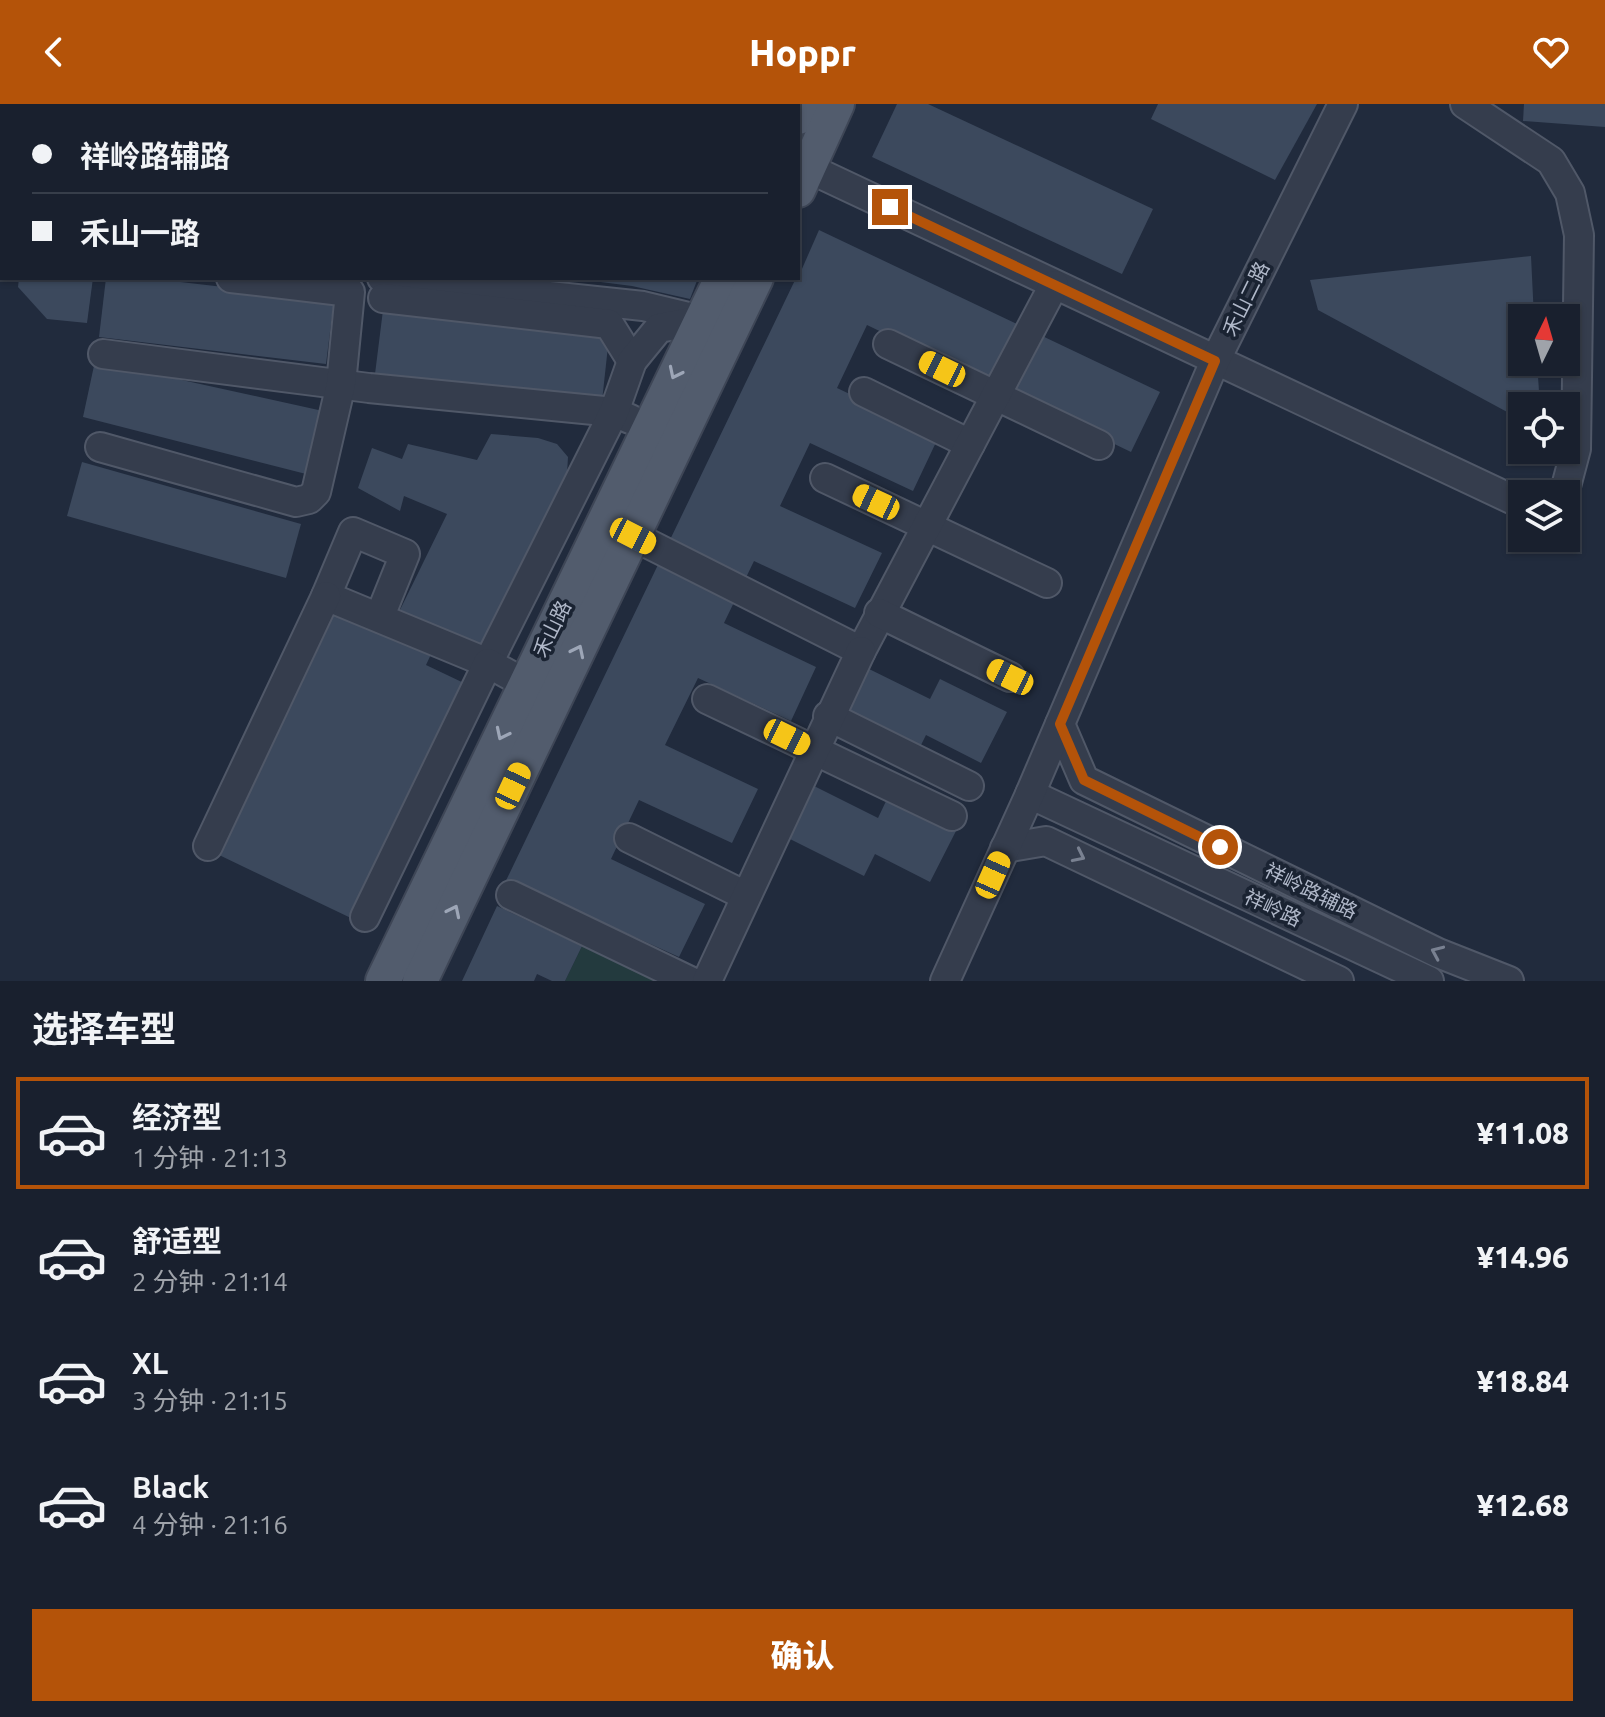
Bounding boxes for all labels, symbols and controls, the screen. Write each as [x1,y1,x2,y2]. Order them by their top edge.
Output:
icon: back [32,30,76,74]
icon: heart [1529,30,1573,74]
text: Hoppr [749,32,856,73]
text: 祥岭路辅路 [80,139,230,173]
route end [872,189,908,225]
text: 禾山一路 [80,216,200,250]
street label: 禾山二路 [1218,258,1273,340]
north arrow [1508,304,1580,376]
map controls [1508,304,1580,552]
car [915,348,969,390]
one-way arrow [670,365,685,380]
button: locate [1508,392,1580,464]
button: layers [1508,480,1580,552]
car [849,481,903,523]
car [606,514,660,558]
street label: 禾山路 [528,597,575,661]
one-way arrow [568,644,584,659]
car [983,656,1037,698]
car [760,716,814,758]
one-way arrow [496,726,512,740]
car [492,759,534,813]
route start [1202,829,1238,865]
one-way arrow [1070,846,1085,862]
car [972,848,1014,902]
street label: 祥岭路辅路 [1261,858,1361,924]
street label: 祥岭路 [1241,884,1305,932]
one-way arrow [444,904,460,919]
one-way arrow [1431,946,1445,962]
text: 选择车型 [32,1008,176,1049]
icon: car [36,1097,108,1169]
text: 经济型 [132,1100,222,1134]
text: ¥11.08 [1477,1116,1569,1150]
text: 1 分钟 · 21:13 [132,1143,288,1172]
icon: car [36,1221,108,1293]
text: 舒适型 [132,1224,222,1258]
text: ¥14.96 [1477,1240,1569,1274]
text: 2 分钟 · 21:14 [132,1267,288,1296]
icon: car [36,1345,108,1417]
text: XL [132,1346,168,1380]
text: ¥18.84 [1477,1364,1569,1398]
text: 3 分钟 · 21:15 [132,1386,288,1415]
icon: car [36,1469,108,1541]
text: Black [132,1470,209,1504]
text: ¥12.68 [1477,1488,1569,1522]
text: 4 分钟 · 21:16 [132,1510,288,1539]
button: 确认 [32,1609,1573,1701]

